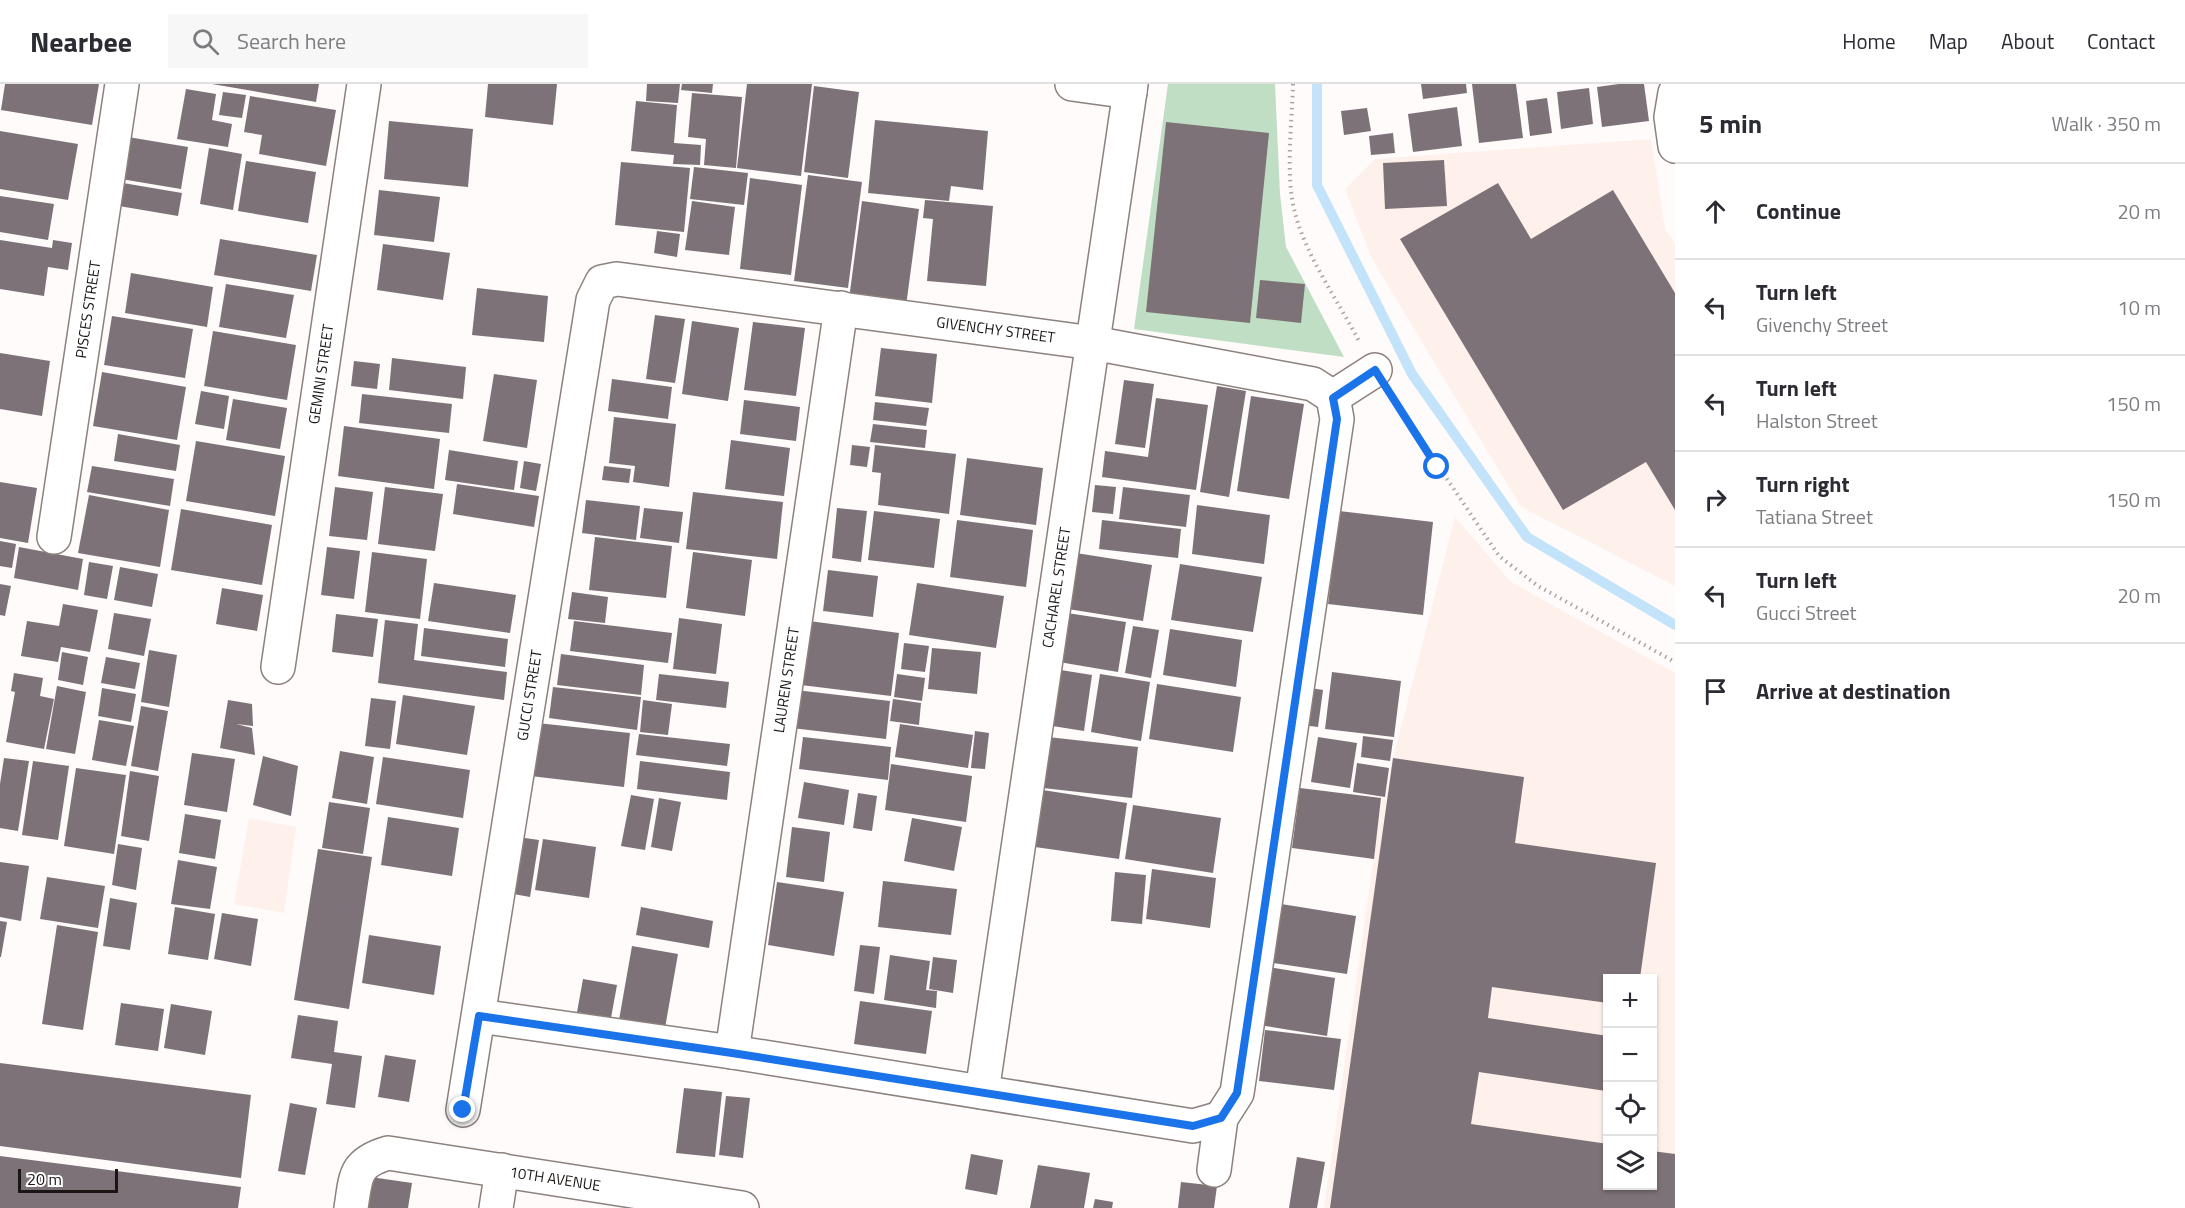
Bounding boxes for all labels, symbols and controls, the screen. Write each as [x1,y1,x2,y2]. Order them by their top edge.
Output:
search box [168,14,588,68]
text: Nearbee [30,20,132,63]
text: Search here [237,24,346,58]
icon: search [189,25,222,58]
text: Home [1842,25,1896,57]
text: Map [1929,25,1968,57]
text: About [2001,25,2054,57]
text: Contact [2087,25,2155,57]
text: 5 min [1699,104,1762,143]
text: Walk · 350 m [2052,108,2161,139]
text: Continue [1756,194,1841,228]
icon: ahead [1699,195,1732,228]
text: 20 m [2117,196,2161,227]
street label: PISCES STREET [69,259,106,360]
text: Turn left [1756,275,1837,309]
icon: left [1699,291,1732,324]
text: 10 m [2117,292,2161,323]
text: Givenchy Street [1756,309,1888,340]
street label: GIVENCHY STREET [935,310,1057,349]
street label: GEMINI STREET [302,322,339,426]
text: Turn left [1756,371,1837,405]
icon: left [1699,387,1732,420]
text: 150 m [2106,388,2161,419]
text: Halston Street [1756,405,1878,436]
route start [1423,453,1449,479]
text: Turn right [1756,467,1850,501]
icon: right [1699,483,1732,516]
text: 150 m [2106,484,2161,515]
text: Tatiana Street [1756,501,1873,532]
street label: CACHAREL STREET [1036,525,1076,649]
text: Turn left [1756,563,1837,597]
icon: left [1699,579,1732,612]
text: 20 m [2117,580,2161,611]
text: Gucci Street [1756,597,1857,628]
street label: LAUREN STREET [767,625,805,734]
street label: GUCCI STREET [510,648,548,742]
text: Arrive at destination [1756,674,1951,708]
icon: arrive [1699,675,1732,708]
map controls [1603,974,1657,1190]
button: + [1603,974,1657,1028]
button: − [1603,1028,1657,1082]
button: locate [1603,1082,1657,1136]
route end [449,1096,475,1122]
button: layers [1603,1136,1657,1190]
street label: 10TH AVENUE [508,1160,602,1197]
scale bar [18,1166,118,1194]
text: 20 m [27,1167,62,1191]

